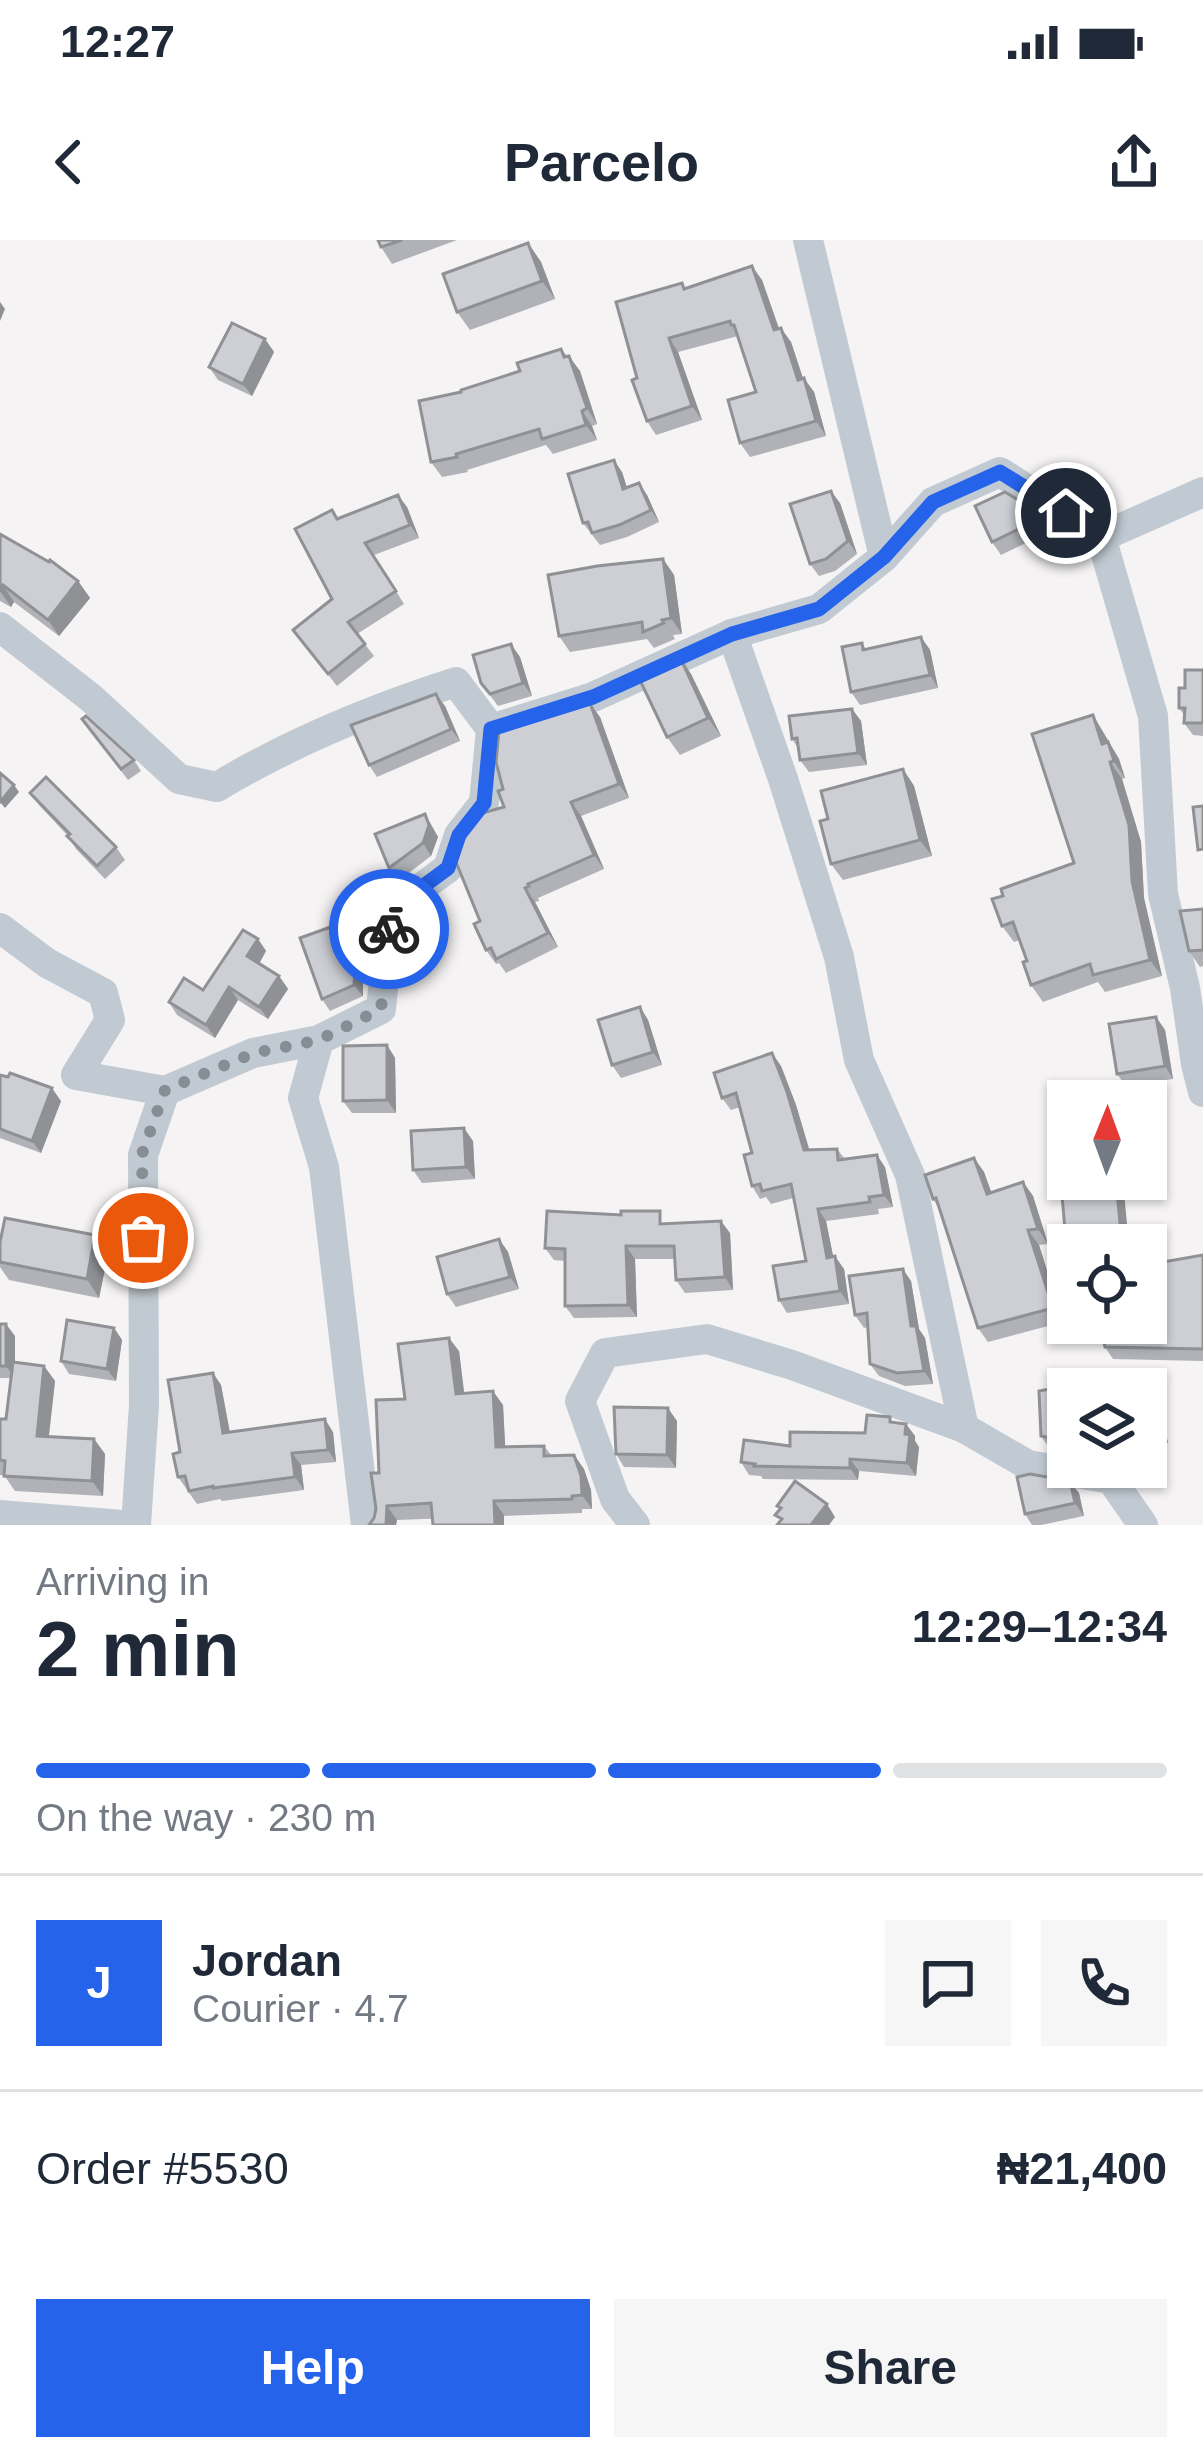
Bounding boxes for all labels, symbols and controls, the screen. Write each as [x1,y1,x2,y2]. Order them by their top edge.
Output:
text: 12:27 [60,16,175,67]
icon: back [36,129,102,195]
icon: share [1101,129,1167,195]
text: Parcelo [504,132,699,192]
pin [1015,462,1117,564]
icon: home [1033,480,1099,546]
courier [329,869,449,989]
icon: bike [356,896,422,962]
north arrow [1047,1080,1167,1200]
map controls [1047,1080,1167,1488]
pin [92,1187,194,1289]
icon: bag [110,1205,176,1271]
button: locate [1047,1224,1167,1344]
button: layers [1047,1368,1167,1488]
text: Arriving in [36,1560,209,1603]
text: 12:29–12:34 [912,1601,1167,1652]
text: 2 min [36,1605,240,1693]
text: On the way · 230 m [36,1796,376,1839]
button: chat [885,1920,1011,2046]
button: phone [1041,1920,1167,2046]
text: Jordan [192,1935,342,1986]
text: J [86,1957,112,2008]
text: Courier · 4.7 [192,1987,409,2030]
text: Order #5530 [36,2143,289,2194]
text: ₦21,400 [997,2143,1167,2194]
button: Help [36,2299,590,2437]
button: Share [614,2299,1167,2437]

